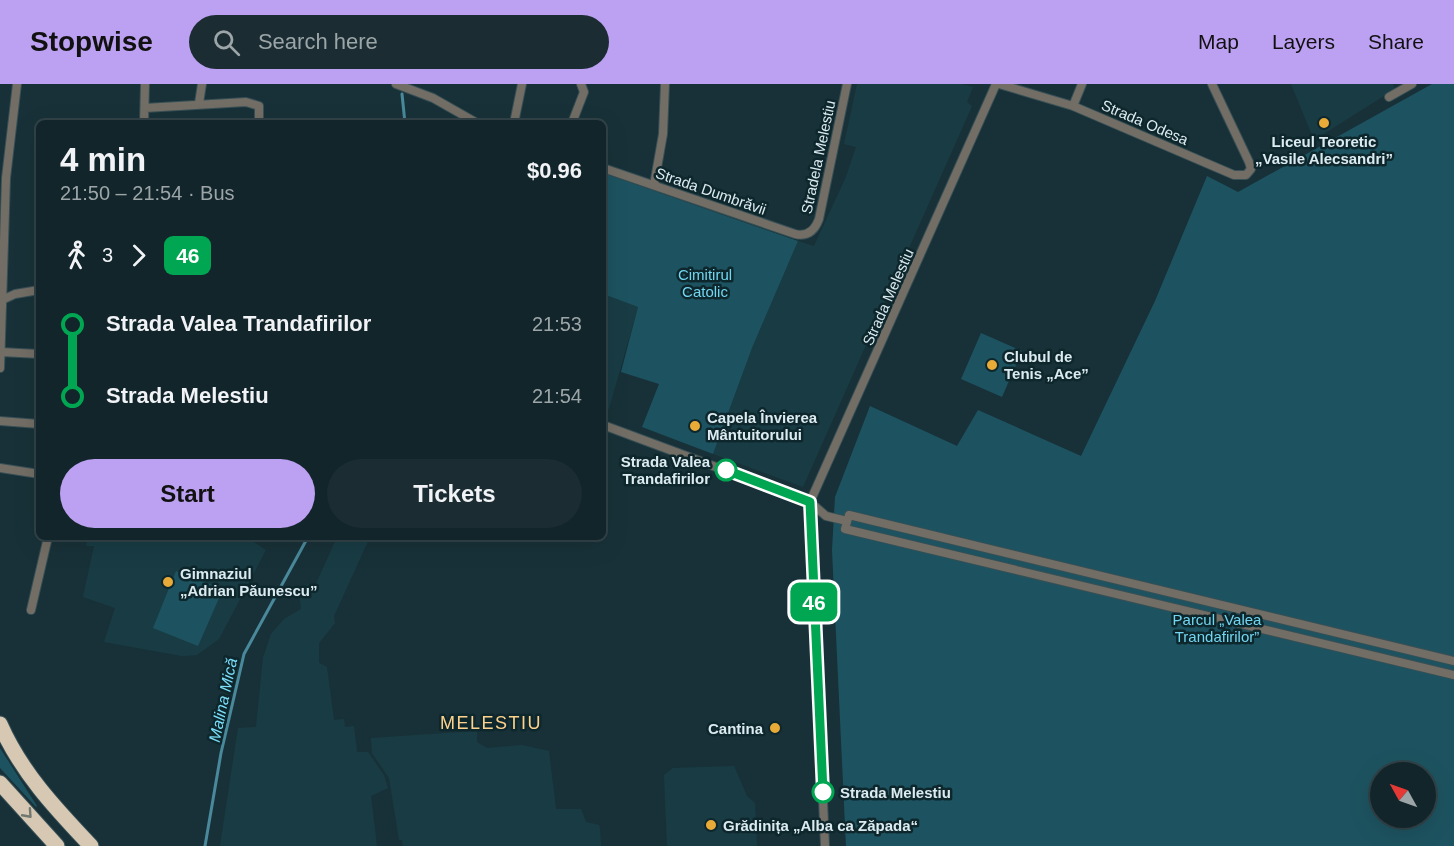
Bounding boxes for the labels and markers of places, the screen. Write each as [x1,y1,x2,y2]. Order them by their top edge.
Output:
marker: Liceul Teoretic „Vasile Alecsandri” [1317,116,1331,130]
place label: Liceul Teoretic „Vasile Alecsandri” [1255,133,1393,167]
place label: Clubul de Tenis „Ace” [1004,348,1089,382]
marker: Clubul de Tenis „Ace” [985,358,999,372]
place label: Capela Învierea Mântuitorului [707,409,818,443]
marker: Capela Învierea Mântuitorului [688,419,702,433]
place label: Strada Valea Trandafirilor [621,453,711,487]
marker: Strada Valea Trandafirilor [715,459,737,481]
place label: Gimnaziul „Adrian Păunescu” [180,565,318,599]
marker: Gimnaziul „Adrian Păunescu” [161,575,175,589]
place label: Cantina [708,720,764,737]
marker: Cantina [768,721,782,735]
marker: Strada Melestiu [812,781,834,803]
place label: Strada Melestiu [840,784,951,801]
place label: Grădinița „Alba ca Zăpada“ [723,817,918,834]
marker: Grădinița „Alba ca Zăpada“ [704,818,718,832]

